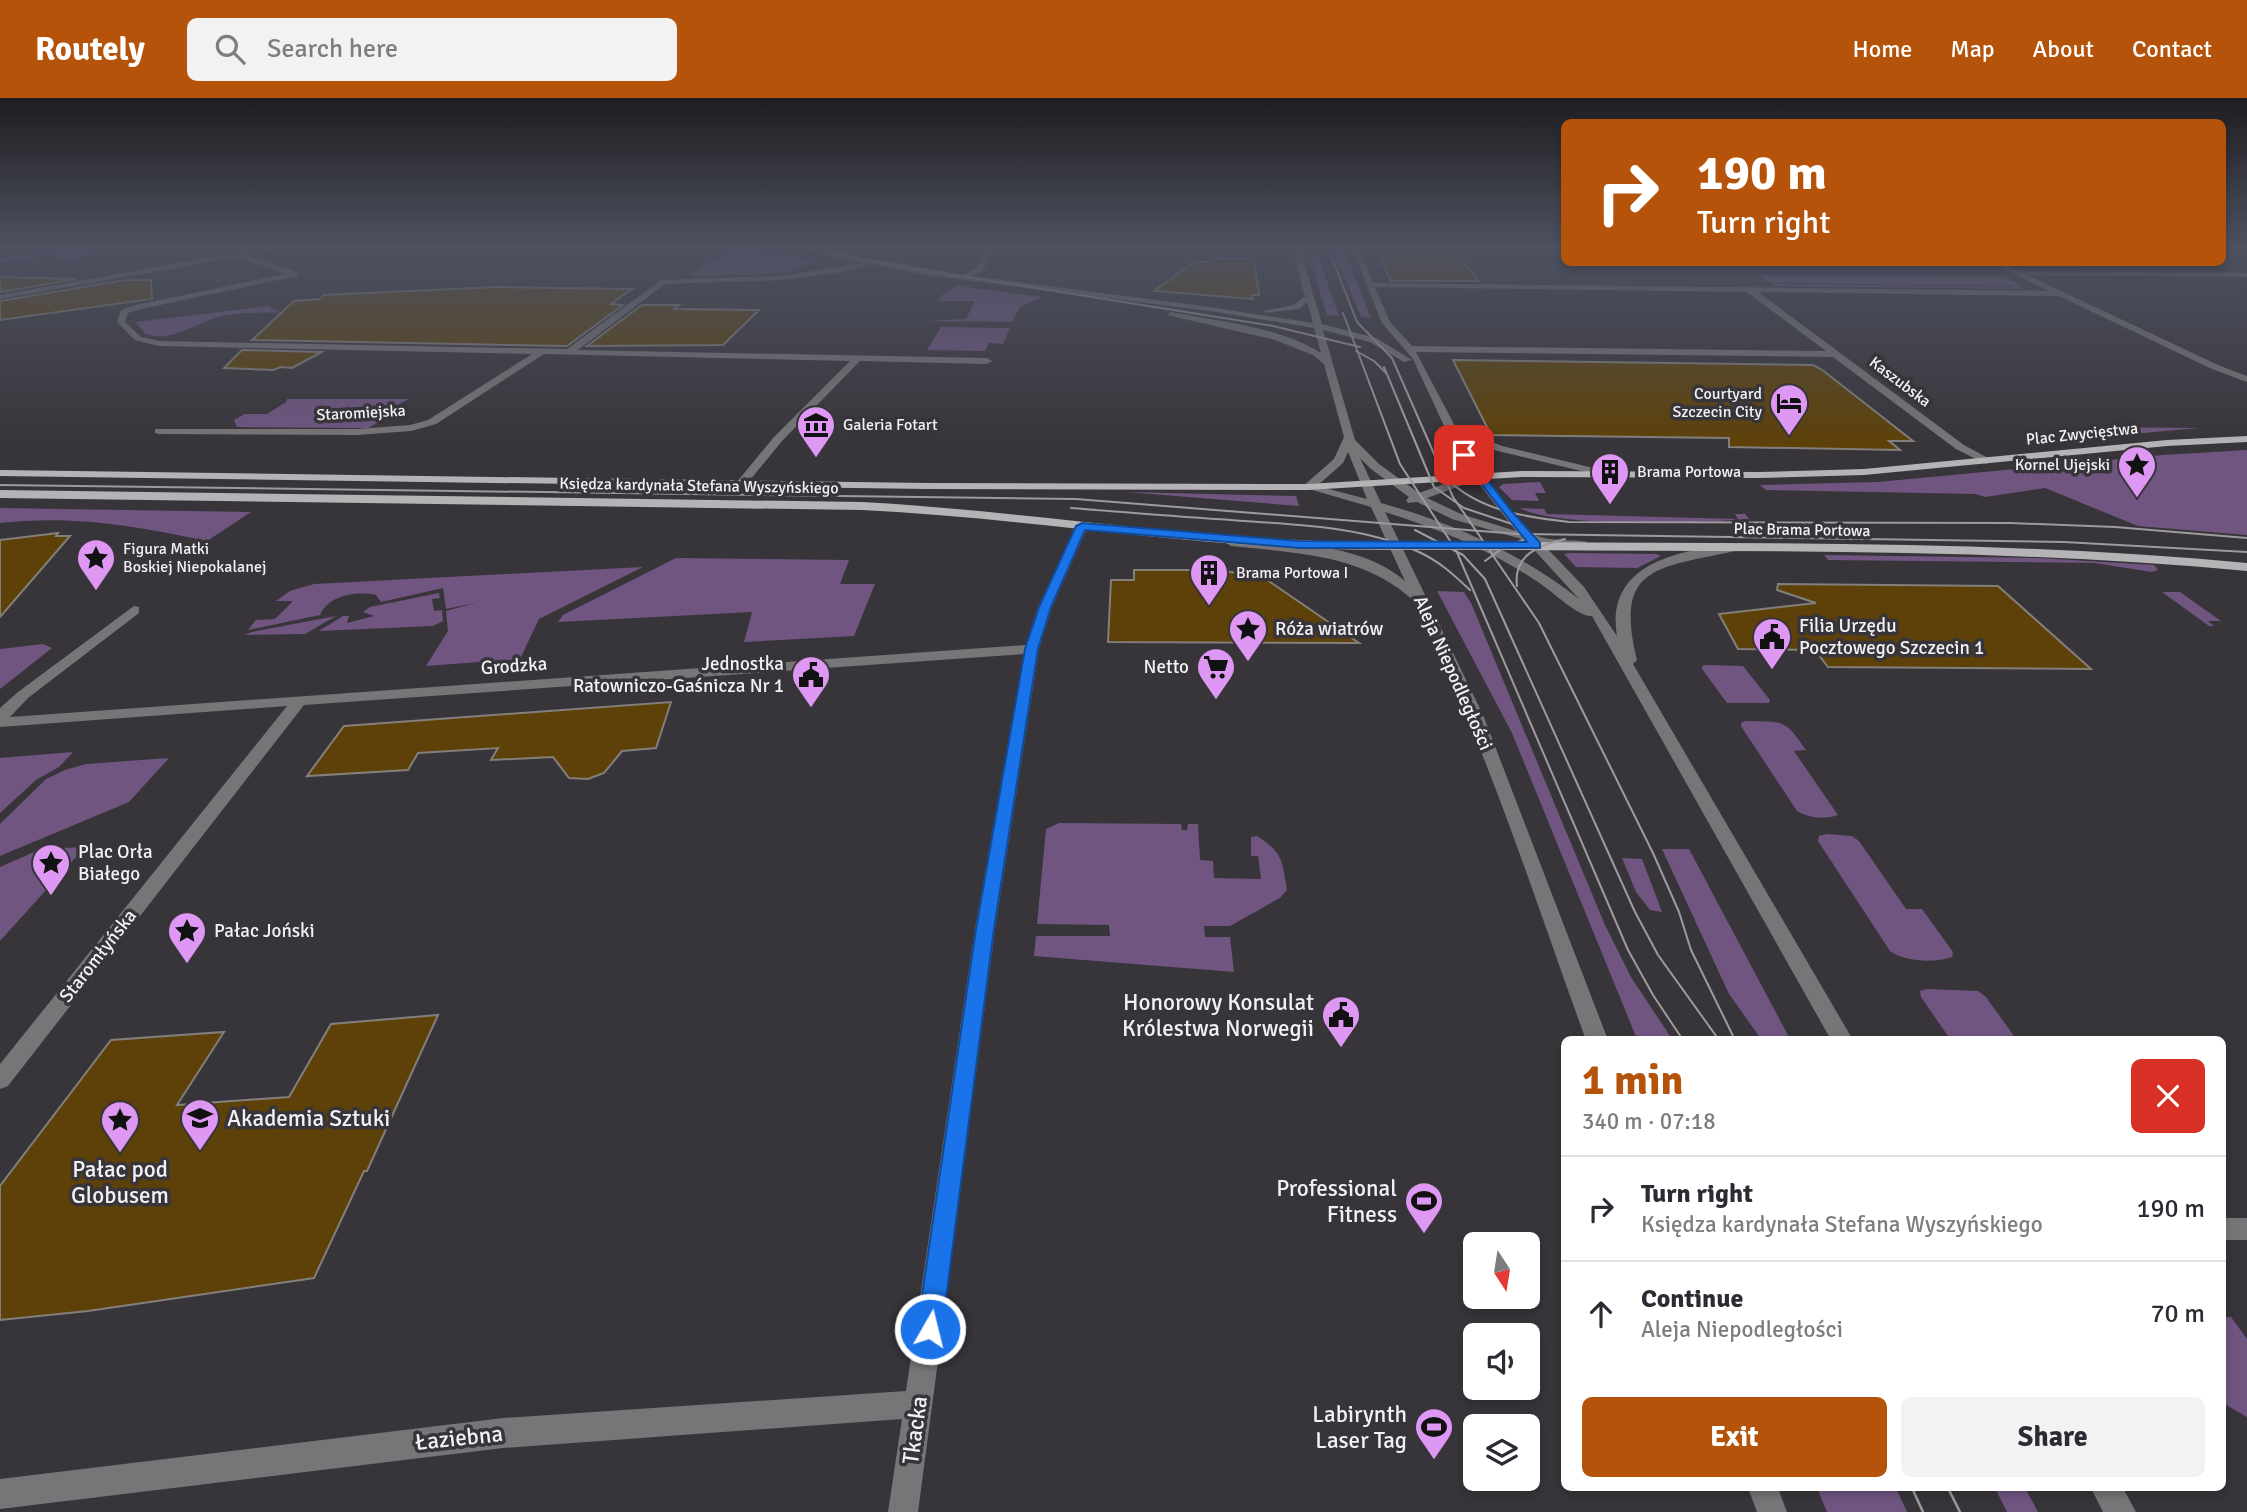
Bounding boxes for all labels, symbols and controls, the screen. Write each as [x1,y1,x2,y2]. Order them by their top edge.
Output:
search box [187,18,677,81]
text: Routely [35,29,145,70]
icon: search [211,30,249,68]
text: Search here [267,33,398,65]
text: Home [1852,34,1912,64]
text: Map [1950,34,1995,64]
text: About [2033,34,2094,64]
text: Contact [2132,34,2212,64]
text: 190 m [1697,143,1827,203]
icon: right [1582,147,1673,238]
text: Turn right [1697,203,1830,242]
street label: Kaszubska [1865,352,1935,412]
hotel icon: Courtyard Szczecin City [1768,382,1810,437]
place label: Courtyard Szczecin City [1672,384,1763,422]
street label: Staromiejska [316,401,406,425]
museum icon: Galeria Fotart [795,404,837,459]
place label: Galeria Fotart [843,415,938,435]
street label: Plac Zwycięstwa [2025,418,2139,450]
pin [1434,425,1494,485]
icon: arrive [1445,436,1483,474]
place icon: Kornel Ujejski [2116,444,2158,499]
building icon: Brama Portowa [1589,451,1631,506]
place label: Kornel Ujejski [2015,455,2110,475]
place label: Brama Portowa [1637,462,1741,482]
street label: Księdza kardynała Stefana Wyszyńskiego [559,474,839,498]
street label: Plac Brama Portowa [1733,519,1871,541]
place icon: Figura Matki Boskiej Niepokalanej [75,537,117,592]
place label: Figura Matki Boskiej Niepokalanej [123,539,266,577]
building icon: Brama Portowa I [1188,552,1230,607]
place label: Brama Portowa I [1236,563,1348,583]
street label: Aleja Niepodległości [1408,592,1498,754]
place icon: Róża wiatrów [1227,608,1269,663]
place label: Filia Urzędu Pocztowego Szczecin 1 [1799,614,1984,660]
public building icon: Filia Urzędu Pocztowego Szczecin 1 [1751,616,1793,671]
place label: Róża wiatrów [1275,617,1384,641]
supermarket icon: Netto [1195,646,1237,701]
street label: Grodzka [480,652,548,680]
place label: Jednostka Ratowniczo-Gaśnicza Nr 1 [573,652,784,698]
public building icon: Jednostka Ratowniczo-Gaśnicza Nr 1 [790,654,832,709]
place label: Netto [1144,655,1189,679]
place label: Plac Orła Białego [78,840,153,886]
place icon: Plac Orła Białego [30,842,72,897]
street label: Staromłyńska [54,905,142,1007]
place icon: Pałac Joński [166,910,208,965]
place label: Pałac Joński [214,919,315,943]
place label: Honorowy Konsulat Królestwa Norwegii [1122,988,1314,1043]
public building icon: Honorowy Konsulat Królestwa Norwegii [1320,994,1362,1049]
text: 1 min [1582,1055,1683,1106]
button: close [2131,1059,2205,1133]
school or university icon: Akademia Sztuki [179,1097,221,1152]
place icon: Pałac pod Globusem [99,1099,141,1154]
place label: Akademia Sztuki [227,1104,390,1133]
text: 340 m · 07:18 [1582,1107,1716,1136]
place label: Pałac pod Globusem [71,1155,169,1210]
place label: Professional Fitness [1276,1174,1397,1229]
text: Turn right [1641,1178,1753,1210]
sports icon: Professional Fitness [1403,1180,1445,1235]
icon: right [1582,1190,1620,1228]
text: 190 m [2136,1193,2205,1225]
text: Księdza kardynała Stefana Wyszyńskiego [1641,1210,2043,1239]
north arrow [1463,1232,1540,1309]
map controls [1463,1232,1540,1491]
text: Continue [1641,1283,1743,1315]
position arrow [893,1292,967,1366]
icon: ahead [1582,1295,1620,1333]
text: 70 m [2150,1298,2205,1330]
text: Aleja Niepodległości [1641,1315,1843,1344]
button: sound [1463,1323,1540,1400]
street label: Tkacka [896,1394,934,1466]
button: Exit [1582,1397,1887,1477]
button: Share [1901,1397,2205,1477]
place label: Labirynth Laser Tag [1312,1400,1407,1455]
sports icon: Labirynth Laser Tag [1413,1406,1455,1461]
button: layers [1463,1414,1540,1491]
street label: Łaziebna [414,1419,504,1457]

